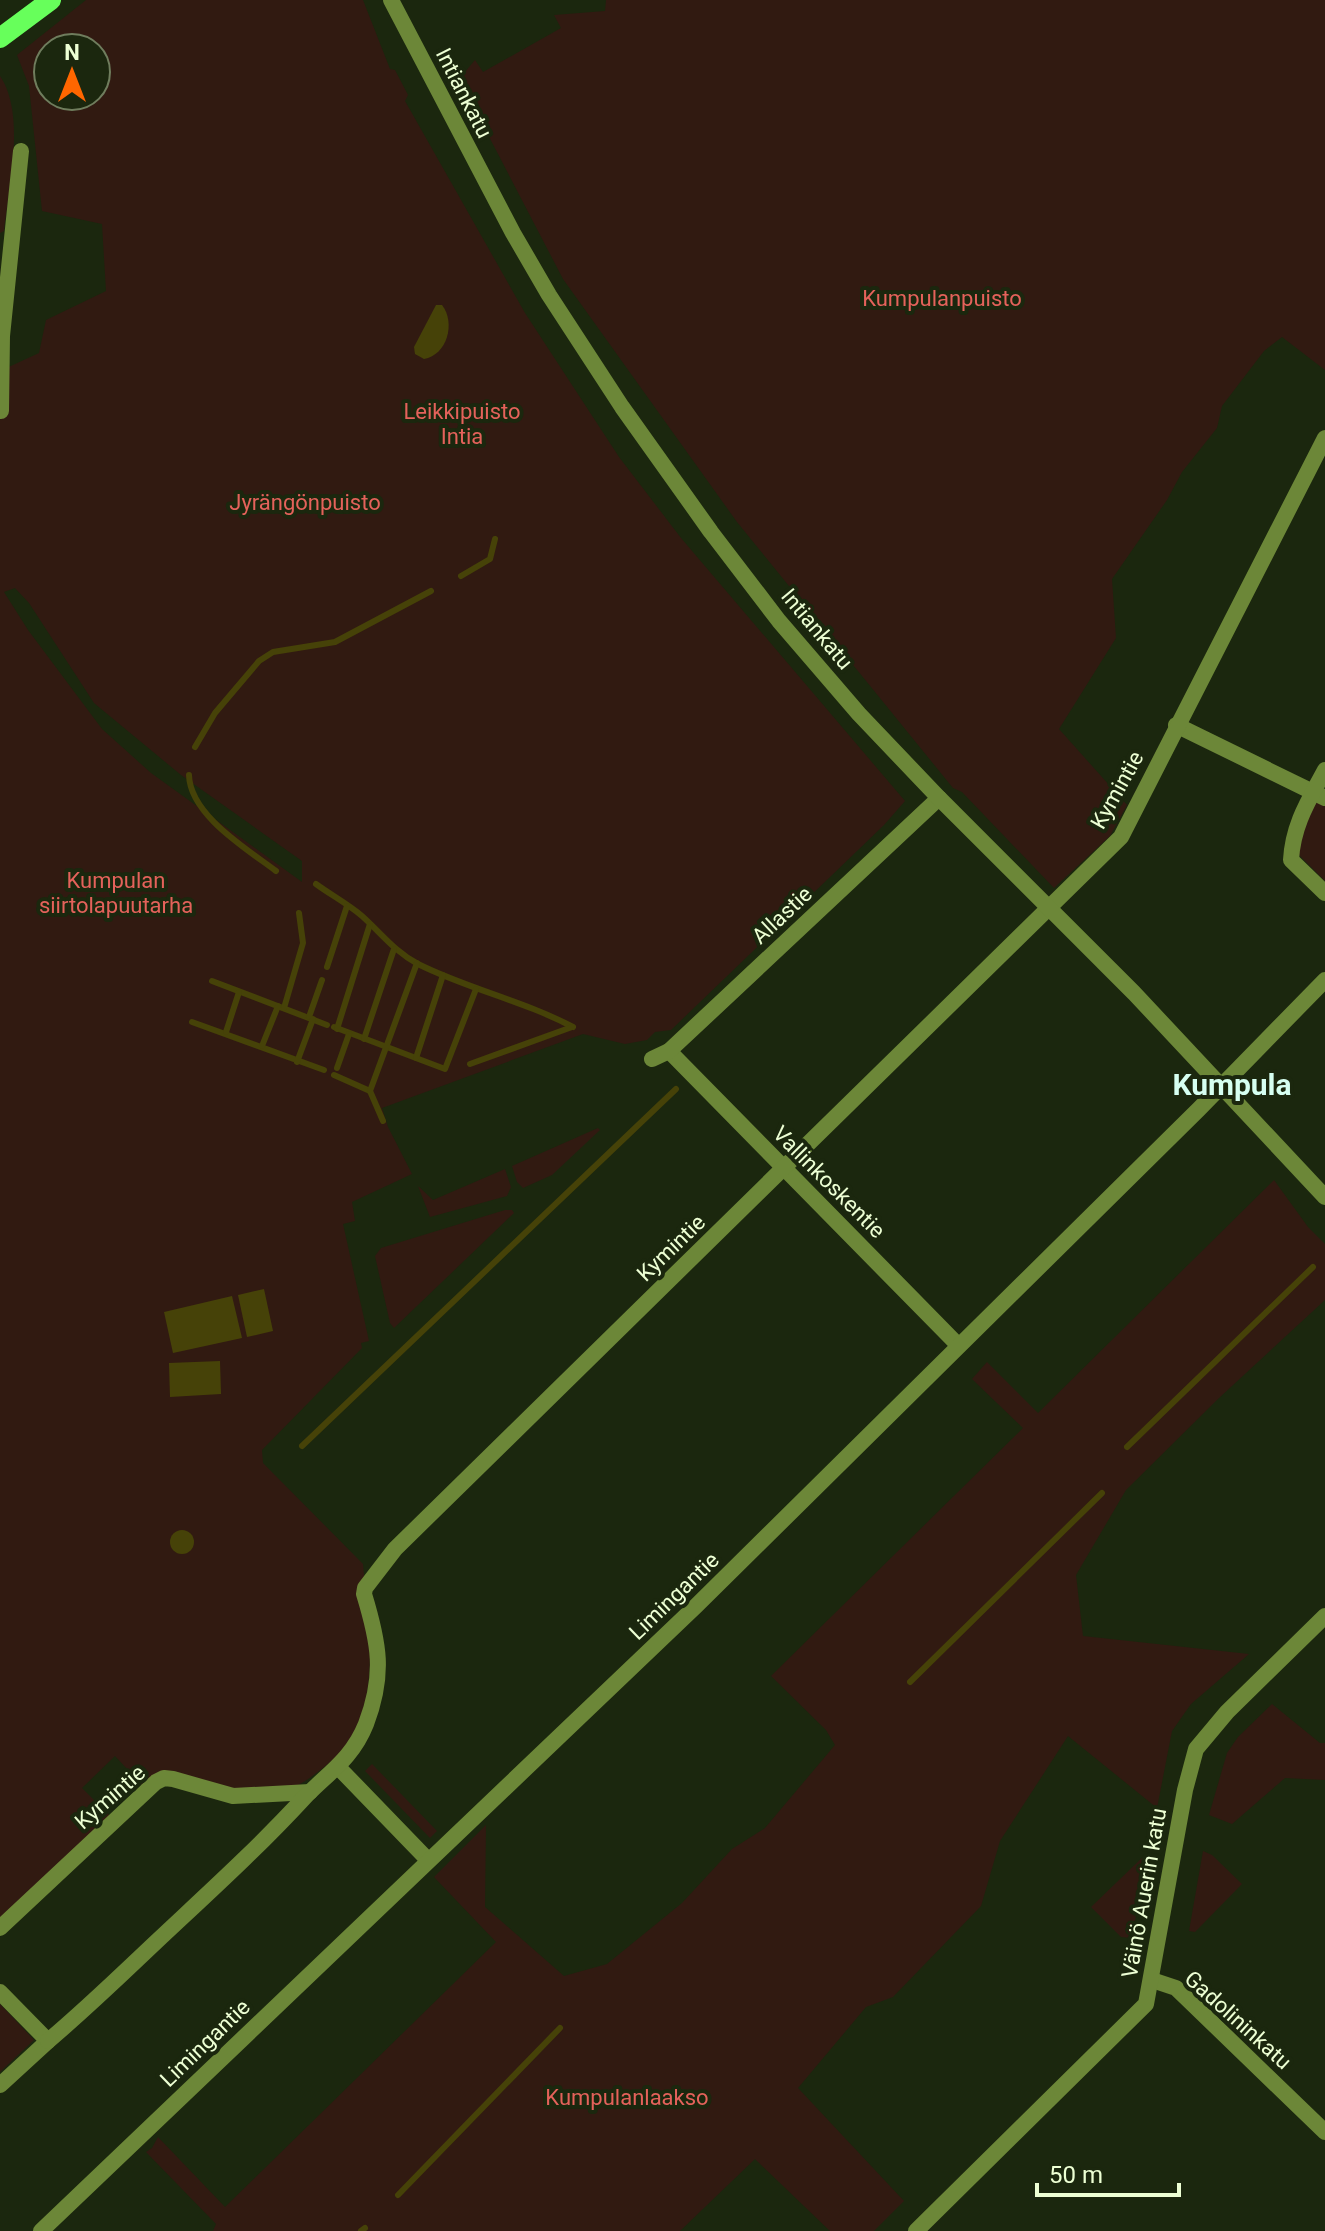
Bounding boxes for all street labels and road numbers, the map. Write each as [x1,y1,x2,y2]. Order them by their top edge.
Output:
street label: Intiankatu [431,44,497,142]
street label: Intiankatu [776,584,858,674]
street label: Kymintie [1086,747,1148,833]
street label: Allastie [747,881,817,949]
street label: Vallinkoskentie [768,1121,890,1243]
street label: Kymintie [632,1210,710,1286]
street label: Limingantie [624,1547,724,1645]
street label: Kymintie [70,1760,150,1834]
street label: Väinö Auerin katu [1117,1806,1171,1980]
street label: Gadolininkatu [1180,1966,1296,2074]
street label: Limingantie [155,1994,255,2092]

